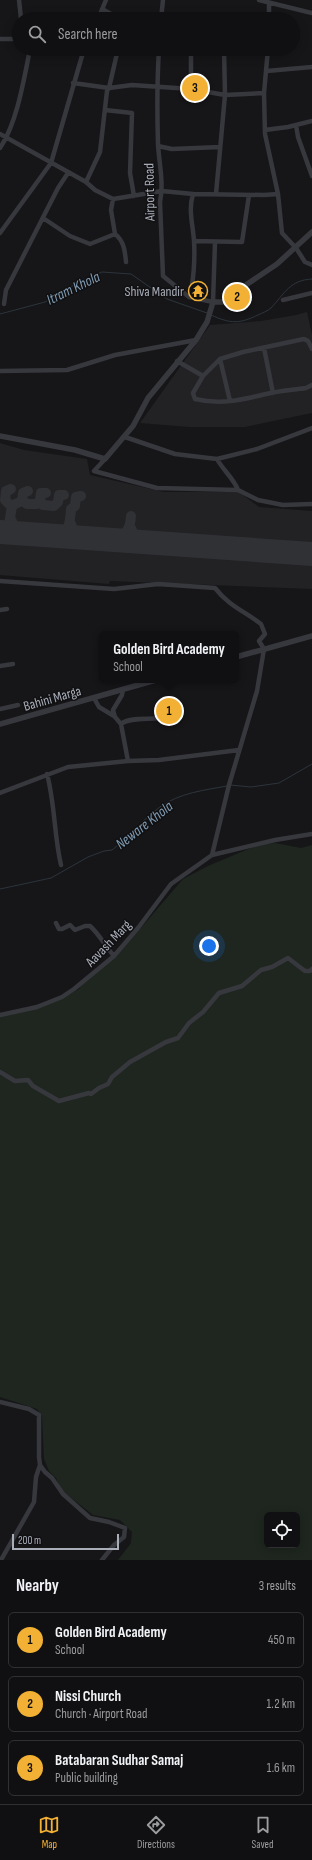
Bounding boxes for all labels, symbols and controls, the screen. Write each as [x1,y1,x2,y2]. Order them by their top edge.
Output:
search box [12,12,300,56]
icon: search [26,23,48,45]
text: Search here [58,25,118,44]
pin: 3 [182,73,208,103]
street label: Airport Road [140,163,159,222]
water label: Itram Khola [43,267,103,310]
temple icon: Shiva Mandir [187,280,209,302]
pin: 2 [224,282,250,312]
place label: Shiva Mandir [124,283,184,300]
popup [99,631,239,683]
text: Golden Bird Academy [113,640,225,659]
text: School [113,659,143,675]
street label: Bahini Marga [21,682,83,715]
pin: 1 [156,696,182,726]
water label: Neware Khola [112,797,177,854]
street label: Aavash Marg [81,916,135,971]
your location [199,936,219,956]
map controls [264,1512,300,1548]
button: locate [264,1512,300,1548]
scale bar [12,1532,119,1551]
text: 200 m [18,1534,41,1547]
text: Nearby [16,1576,59,1596]
text: 3 results [259,1578,296,1594]
text: Golden Bird Academy [55,1623,167,1642]
text: 1 [27,1632,33,1648]
text: 450 m [268,1632,295,1648]
text: School [55,1642,85,1658]
text: Nissi Church [55,1687,121,1706]
text: 2 [27,1696,33,1712]
text: 1.2 km [266,1696,295,1712]
text: Church · Airport Road [55,1706,147,1722]
text: Batabaran Sudhar Samaj [55,1751,183,1770]
text: 3 [27,1760,33,1776]
text: 1.6 km [267,1760,295,1776]
text: Public building [55,1770,118,1786]
tab: Map [38,1814,60,1851]
tab: Directions [137,1814,175,1851]
tab: Saved [252,1814,274,1851]

